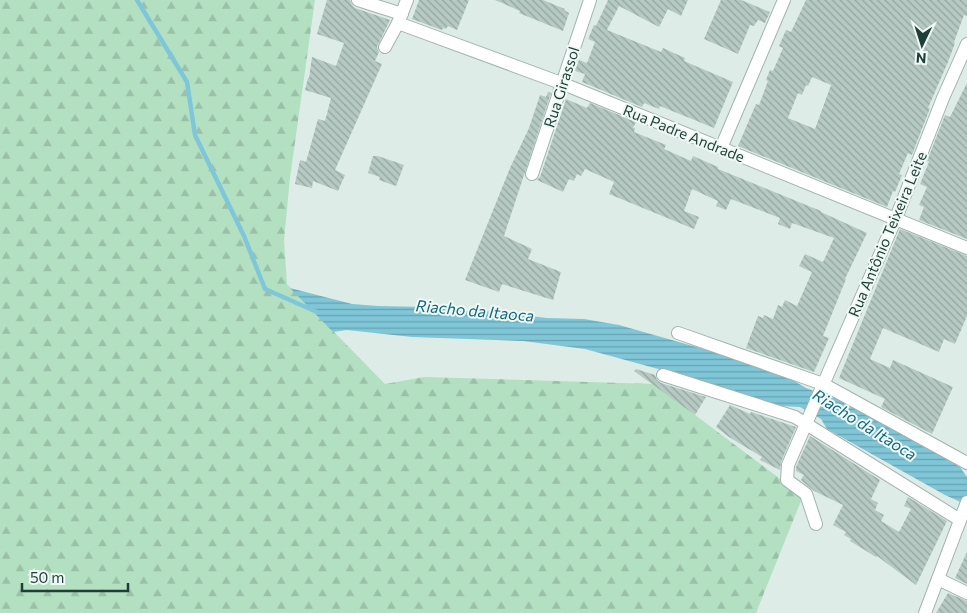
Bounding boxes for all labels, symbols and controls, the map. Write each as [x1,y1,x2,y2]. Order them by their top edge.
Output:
north arrow [897,20,947,70]
street label: Rua Girassol [539,44,583,130]
text: N [915,50,927,67]
street label: Rua Padre Andrade [621,100,747,166]
street label: Rua Antônio Teixeira Leite [844,149,930,319]
water label: Riacho da Itaoca [415,295,535,325]
water label: Riacho da Itaoca [810,384,920,464]
scale bar [22,560,129,592]
text: 50 m [30,568,64,586]

